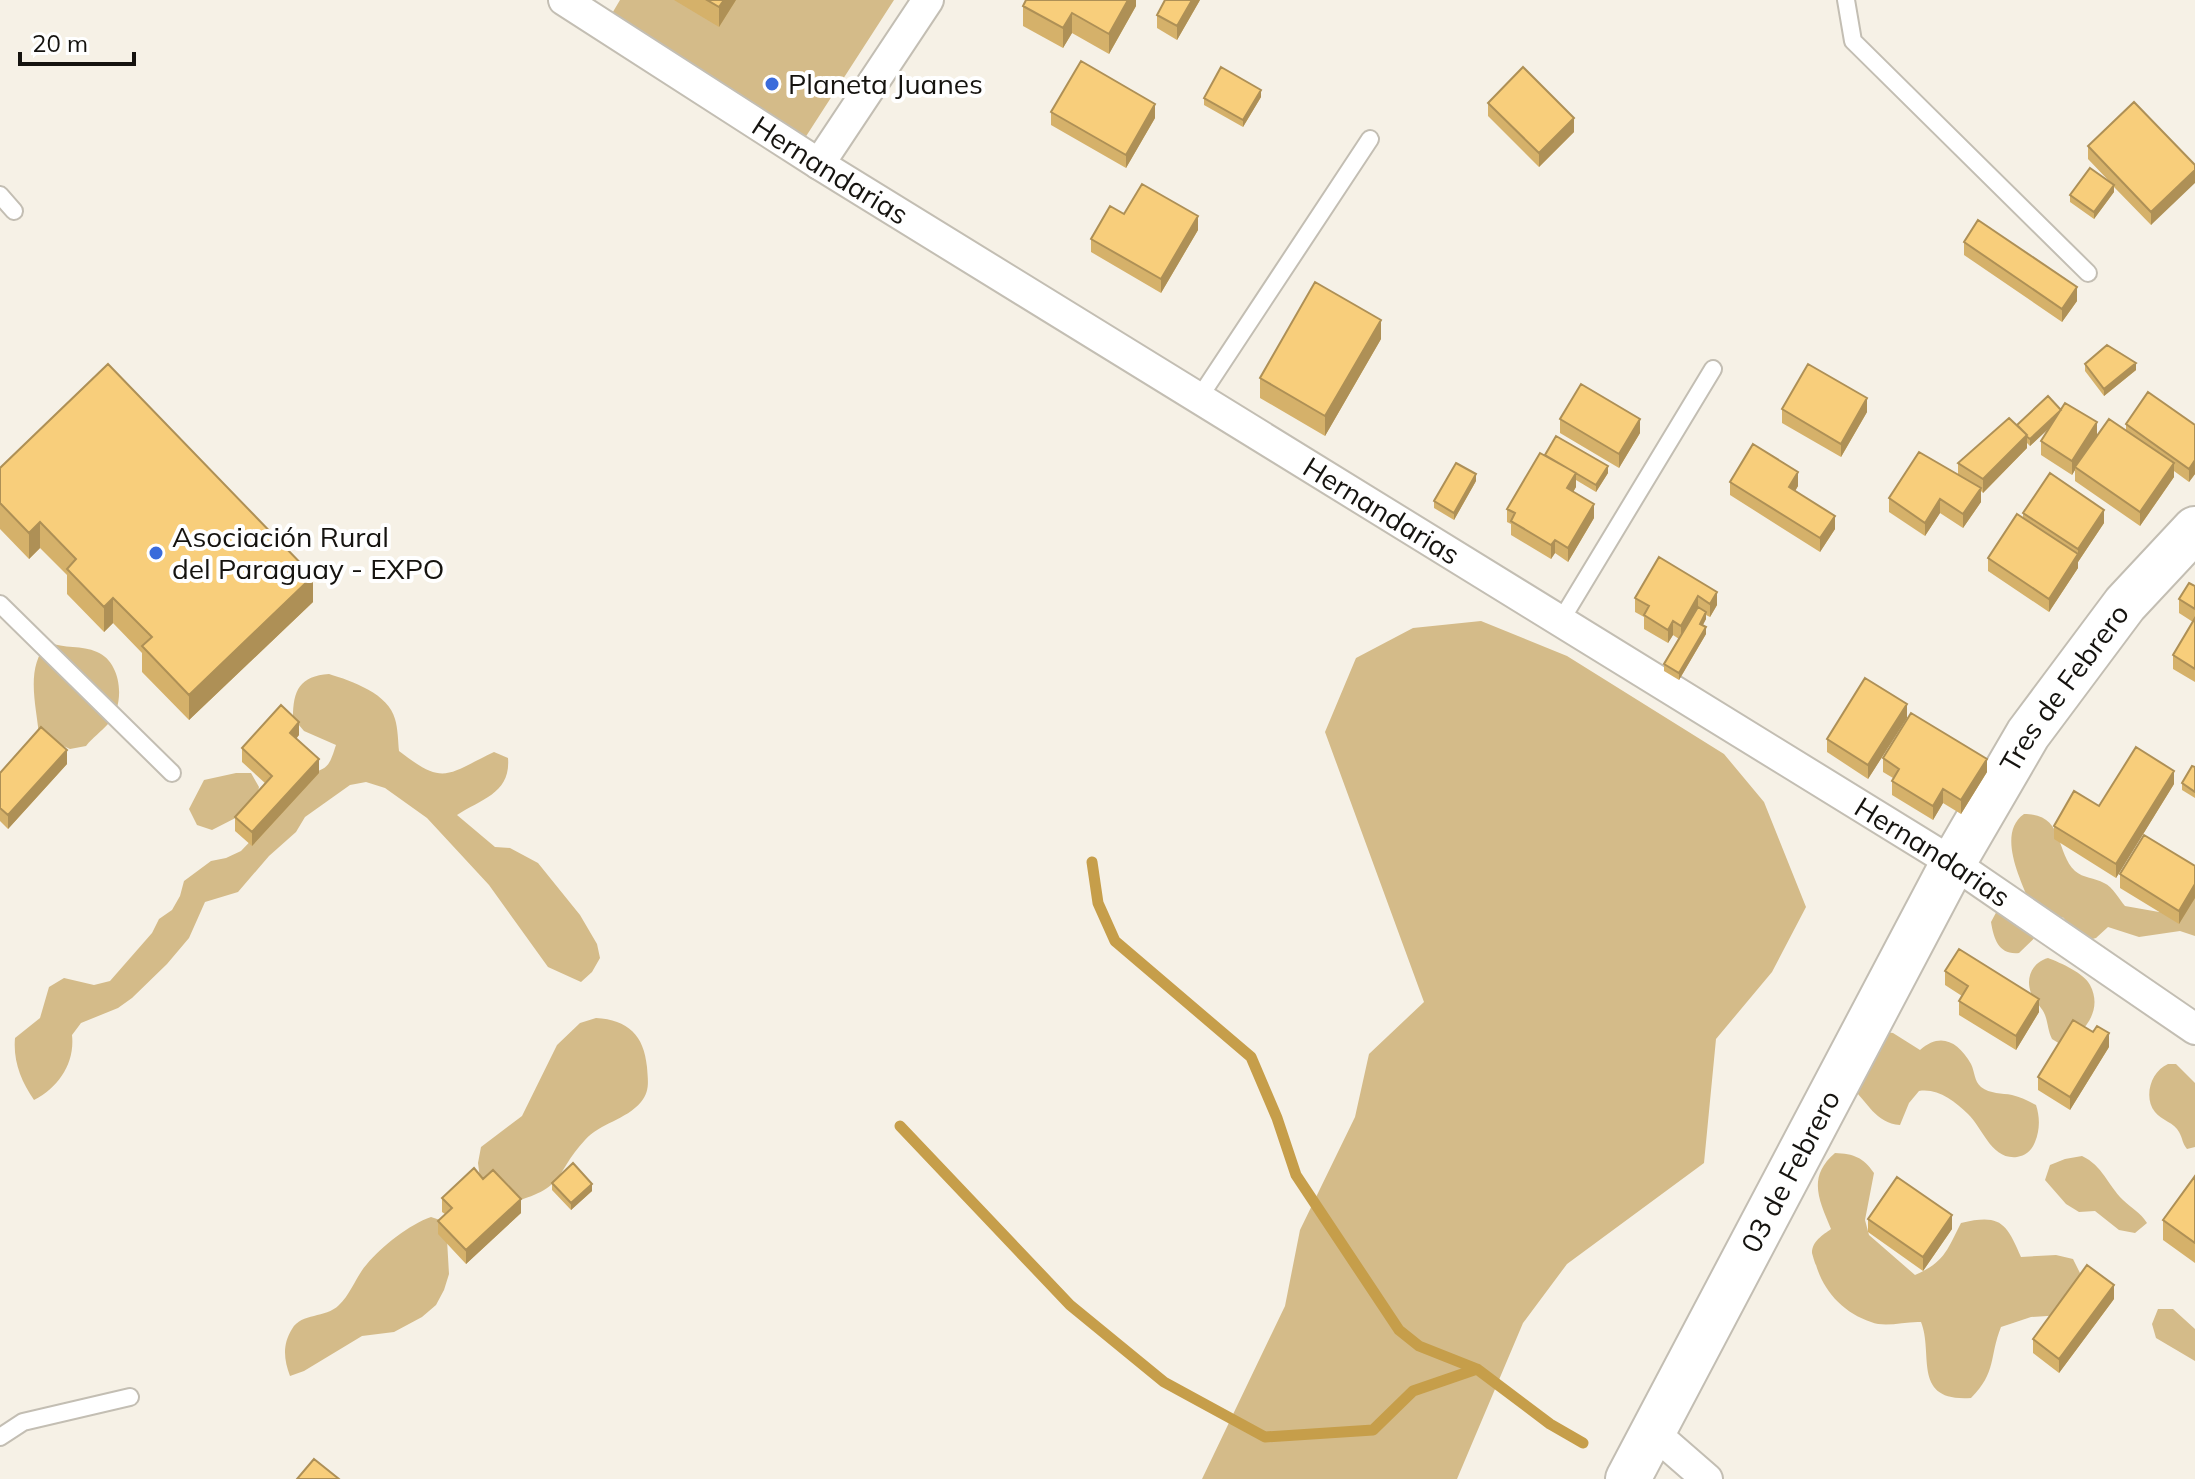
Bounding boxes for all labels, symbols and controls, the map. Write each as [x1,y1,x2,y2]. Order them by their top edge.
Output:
scale bar [20,16,134,66]
text: 20 m [32,28,88,58]
place label: Planeta Juanes [788,66,983,101]
marker: Planeta Juanes [763,75,781,93]
street label: Hernandarias [746,108,915,232]
street label: Hernandarias [1297,449,1467,572]
place label: Asociación Rural del Paraguay - EXPO [172,519,445,586]
marker: Asociación Rural del Paraguay - EXPO [147,544,165,562]
street label: Tres de Febrero [1992,597,2136,778]
street label: Hernandarias [1849,789,2017,914]
street label: 03 de Febrero [1733,1084,1847,1258]

